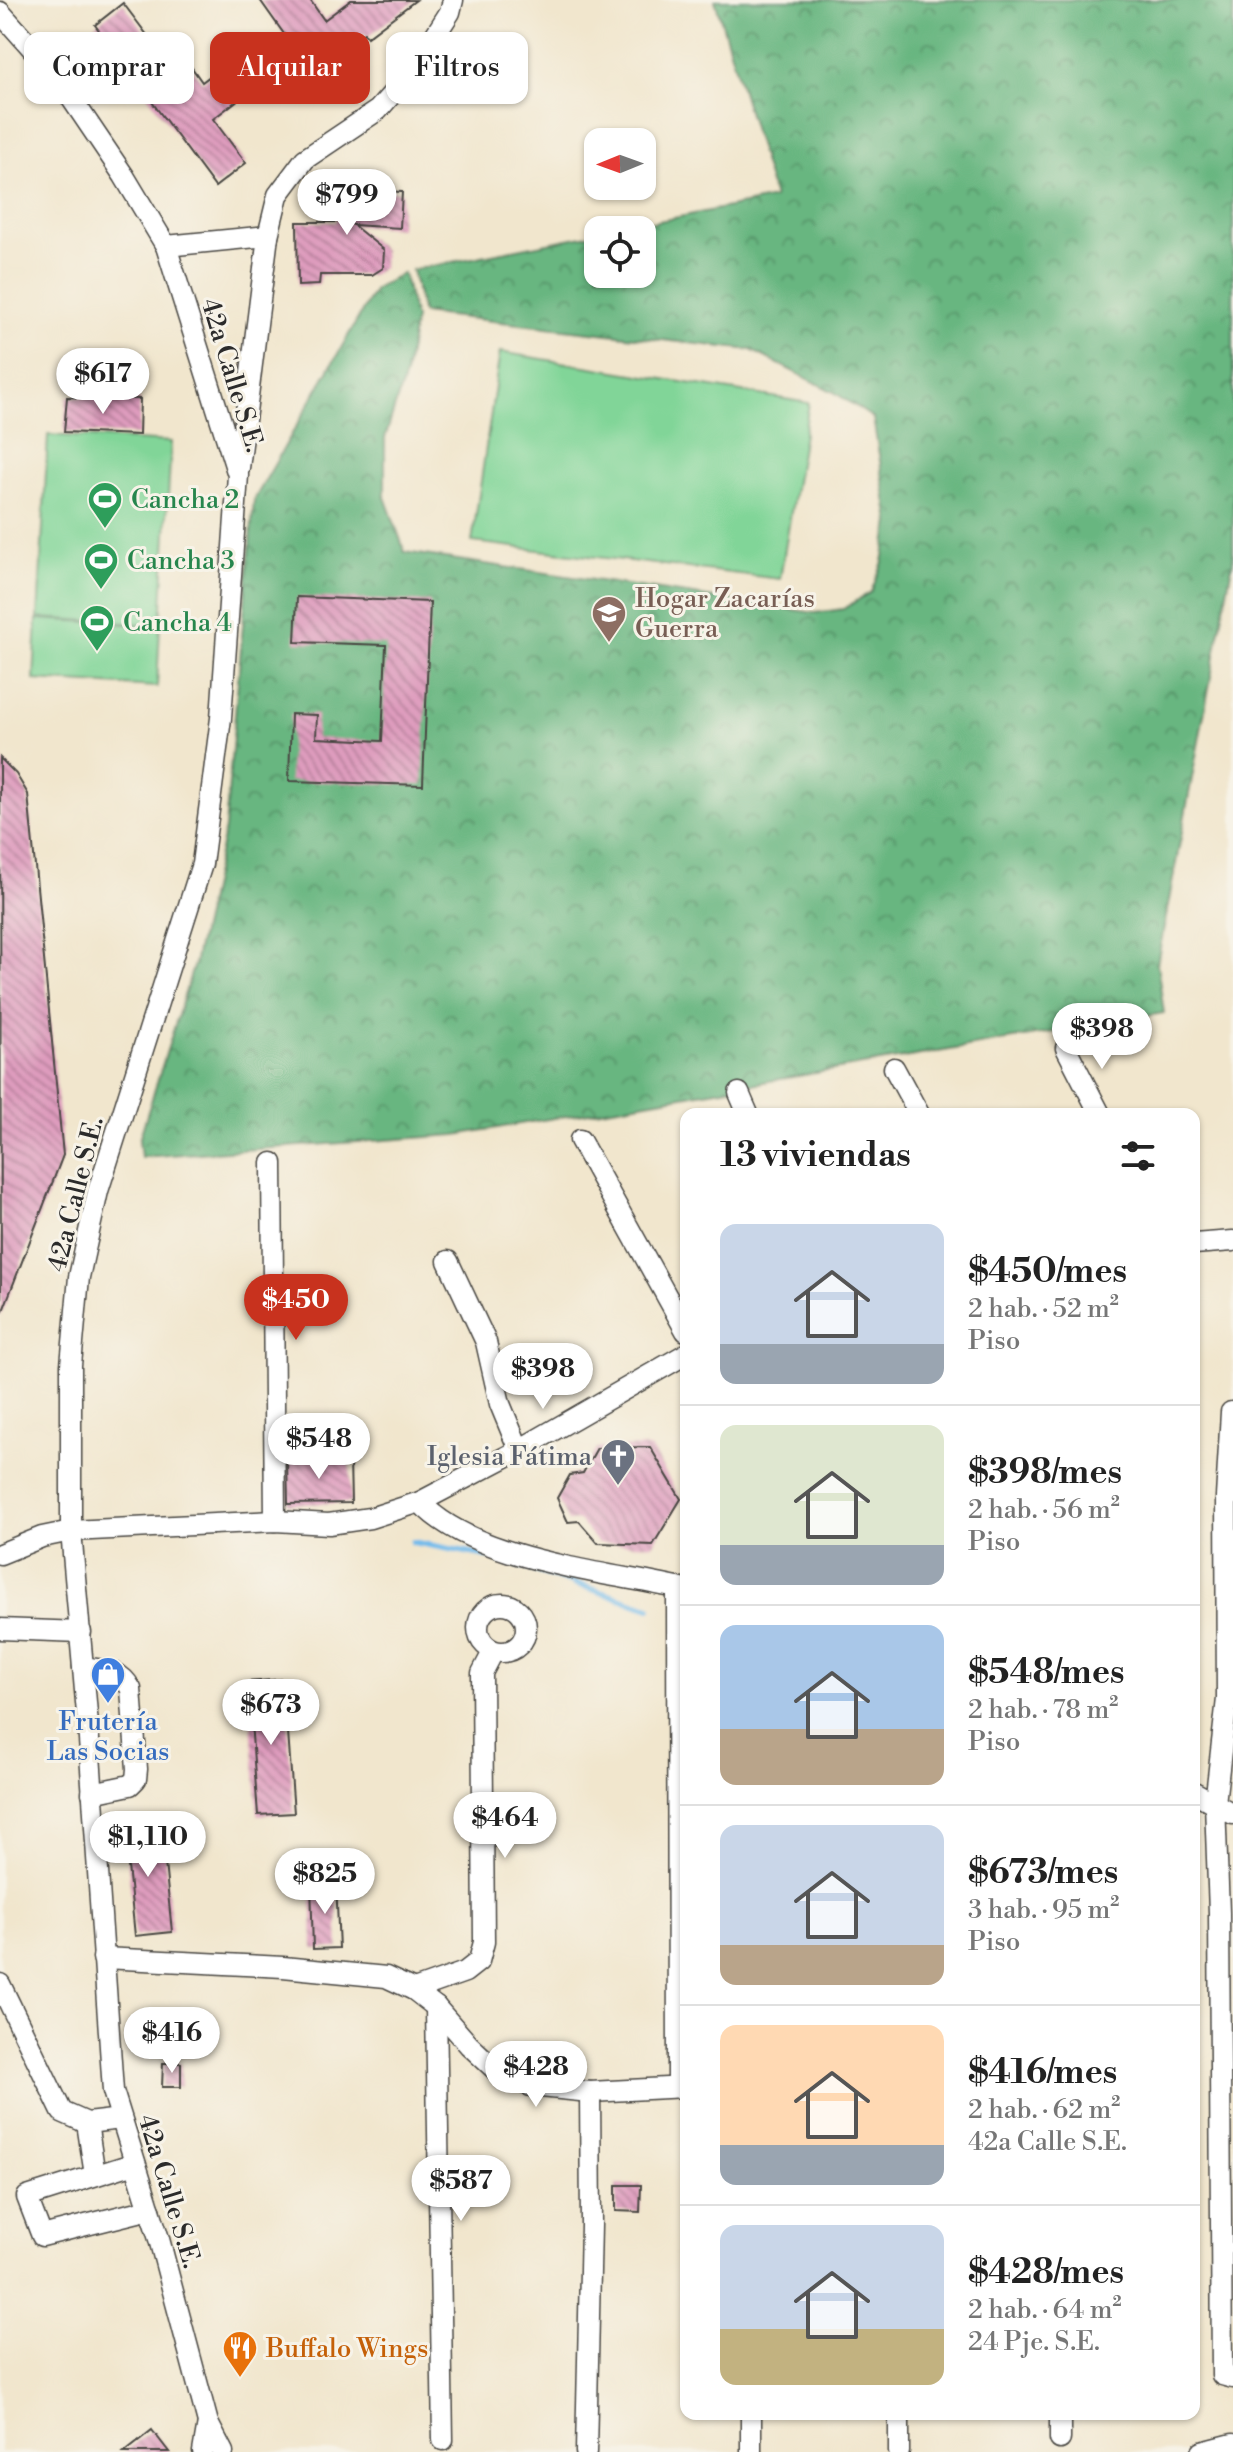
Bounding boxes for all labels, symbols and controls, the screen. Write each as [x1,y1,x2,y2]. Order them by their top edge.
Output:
chip: Comprar [24,32,194,104]
chip: Alquilar [210,32,370,104]
chip: Filtros [386,32,528,104]
north arrow [584,128,656,200]
map controls [584,128,656,288]
pin: $799 [300,169,394,237]
text: $799 [315,179,379,211]
button: locate [584,216,656,288]
street label: 42a Calle S.E. [194,295,271,456]
pin: $617 [56,348,150,416]
text: $617 [74,358,132,390]
sports icon: Cancha 2 [86,480,124,530]
place label: Cancha 2 [131,484,239,516]
sports icon: Cancha 3 [82,541,120,591]
place label: Cancha 3 [127,545,235,577]
place label: Hogar Zacarías Guerra [635,583,815,645]
school or university icon: Hogar Zacarías Guerra [590,594,628,644]
sports icon: Cancha 4 [78,603,116,653]
place label: Cancha 4 [123,607,232,639]
pin: $398 [1055,1003,1149,1071]
text: $398 [1070,1013,1134,1045]
street label: 42a Calle S.E. [41,1113,111,1275]
icon: filters [1116,1134,1160,1178]
text: 13 viviendas [720,1135,911,1177]
text: $450/mes [968,1251,1127,1293]
icon: home [784,1256,880,1352]
pin: $450 [249,1274,343,1342]
text: $450 [262,1284,330,1316]
text: 2 hab. · 52 m² [968,1293,1119,1325]
text: Piso [968,1325,1020,1357]
pin: $398 [496,1343,590,1411]
text: $398 [511,1353,575,1385]
pin: $548 [272,1413,366,1481]
text: $548 [286,1423,352,1455]
church icon: Iglesia Fátima [599,1437,637,1487]
place label: Iglesia Fátima [427,1441,593,1473]
text: $398/mes [968,1452,1122,1494]
icon: home [784,1457,880,1553]
text: 2 hab. · 56 m² [968,1494,1120,1526]
text: Piso [968,1526,1020,1558]
text: $548/mes [968,1652,1125,1694]
shop icon: Frutería Las Socias [89,1655,127,1705]
icon: home [784,1657,880,1753]
pin: $673 [224,1679,318,1747]
text: $673 [240,1689,302,1721]
text: 2 hab. · 78 m² [968,1694,1118,1726]
place label: Frutería Las Socias [47,1706,169,1768]
text: Piso [968,1726,1020,1758]
pin: $464 [458,1792,552,1860]
text: $464 [471,1802,539,1834]
pin: $1,110 [83,1811,213,1879]
text: $1,110 [108,1821,188,1853]
pin: $825 [278,1848,372,1916]
text: $673/mes [968,1852,1118,1894]
icon: home [784,1857,880,1953]
text: $825 [293,1858,357,1890]
text: 3 hab. · 95 m² [968,1894,1119,1926]
text: Piso [968,1926,1020,1958]
pin: $416 [125,2007,219,2075]
text: $416 [142,2017,202,2049]
pin: $428 [489,2041,583,2109]
text: $428 [503,2051,569,2083]
text: $416/mes [968,2052,1117,2094]
icon: home [784,2057,880,2153]
text: 2 hab. · 62 m² [968,2094,1120,2126]
street label: 42a Calle S.E. [131,2111,208,2272]
text: 42a Calle S.E. [968,2126,1127,2158]
pin: $587 [414,2155,508,2223]
text: $587 [430,2165,492,2197]
text: $428/mes [968,2252,1124,2294]
icon: home [784,2257,880,2353]
text: 2 hab. · 64 m² [968,2294,1122,2326]
text: 24 Pje. S.E. [968,2326,1100,2358]
restaurant icon: Buffalo Wings [221,2329,259,2379]
place label: Buffalo Wings [265,2333,428,2365]

